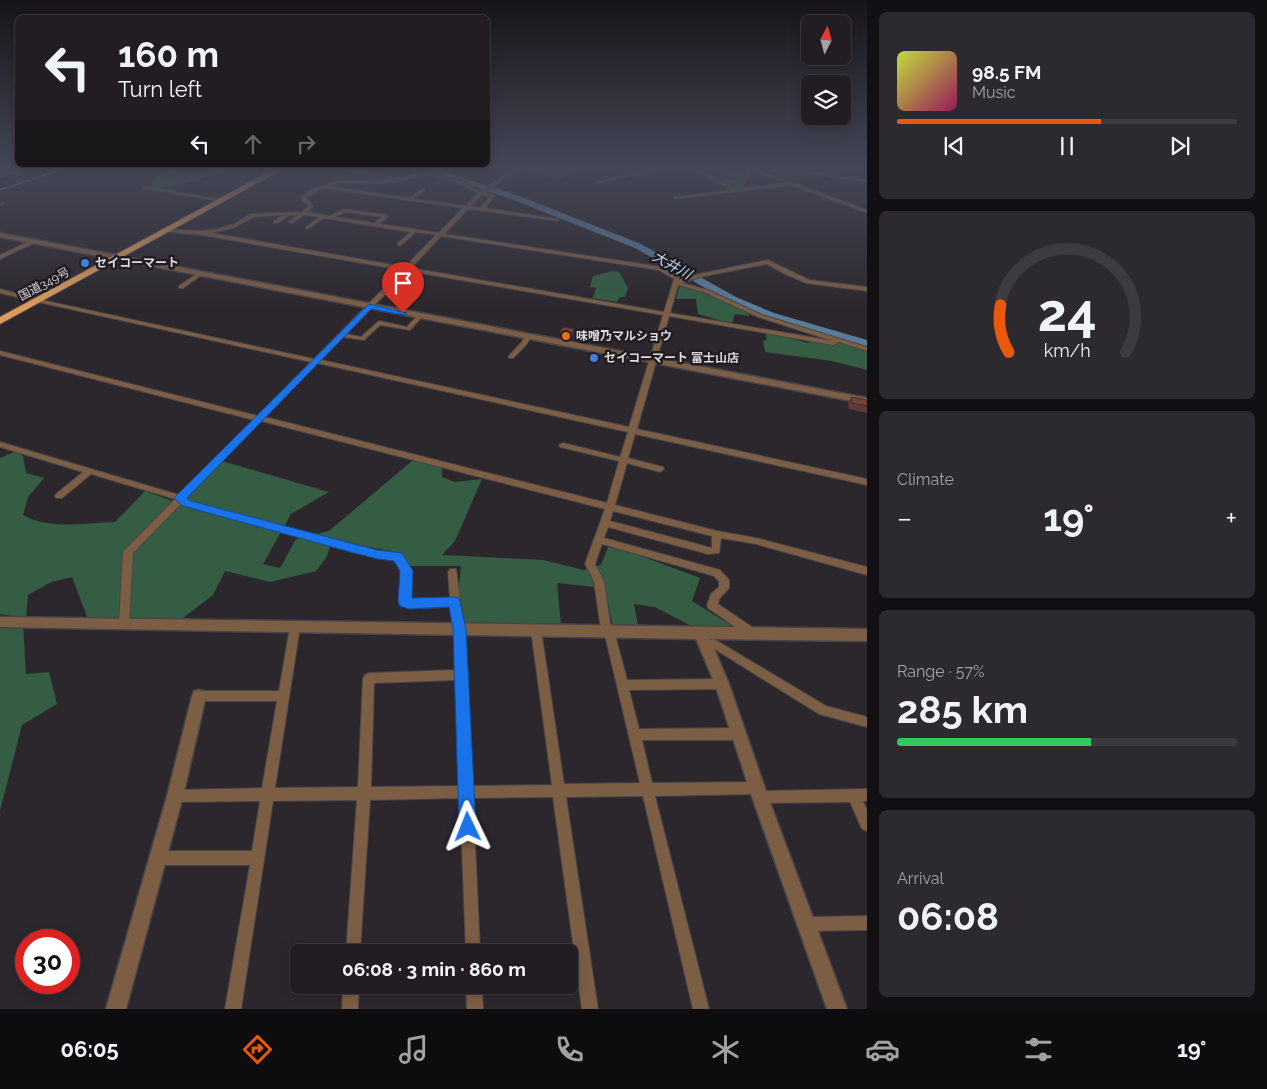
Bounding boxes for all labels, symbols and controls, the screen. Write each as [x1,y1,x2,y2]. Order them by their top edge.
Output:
north arrow [801,15,851,65]
map controls [801,15,851,125]
text: 160 m [118,34,219,75]
icon: left [35,35,100,100]
text: 98.5 FM [972,61,1041,83]
button: layers [801,75,851,125]
text: Turn left [118,76,202,102]
text: Music [972,83,1016,102]
icon: left [186,130,214,158]
icon: ahead [239,130,267,158]
icon: right [292,130,320,158]
icon: previous [940,132,968,160]
icon: pause [1053,132,1081,160]
icon: next [1166,132,1194,160]
water label: 大井川 [650,248,696,283]
place label: セイコーマート [95,256,179,270]
marker: セイコーマート [79,257,91,269]
pin [382,262,424,313]
street label: 国道349号 [16,265,72,303]
icon: arrive [389,269,417,297]
text: 24 [1037,282,1097,343]
place label: 味噌乃マルショウ [576,329,672,343]
marker: 味噌乃マルショウ [560,330,572,342]
text: km/h [1043,340,1091,361]
place label: セイコーマート 富士山店 [604,351,739,365]
marker: セイコーマート 富士山店 [588,352,600,364]
text: Climate [897,470,954,489]
text: 19° [1043,495,1094,540]
text: − [897,502,912,535]
text: + [1225,502,1237,535]
text: Range · 57% [897,662,985,681]
text: 285 km [897,687,1028,732]
position arrow [441,800,493,852]
text: Arrival [897,869,944,888]
text: 06:08 [897,894,999,939]
speed limit sign: 30 [15,929,80,994]
text: 06:08 · 3 min · 860 m [342,958,526,980]
icon: directions [240,1032,275,1067]
icon: music [396,1032,431,1067]
icon: phone [552,1032,587,1067]
icon: climate [708,1032,743,1067]
icon: car [865,1032,900,1067]
icon: filters [1021,1032,1056,1067]
text: 06:05 [61,1036,119,1062]
text: 19° [1177,1036,1206,1062]

